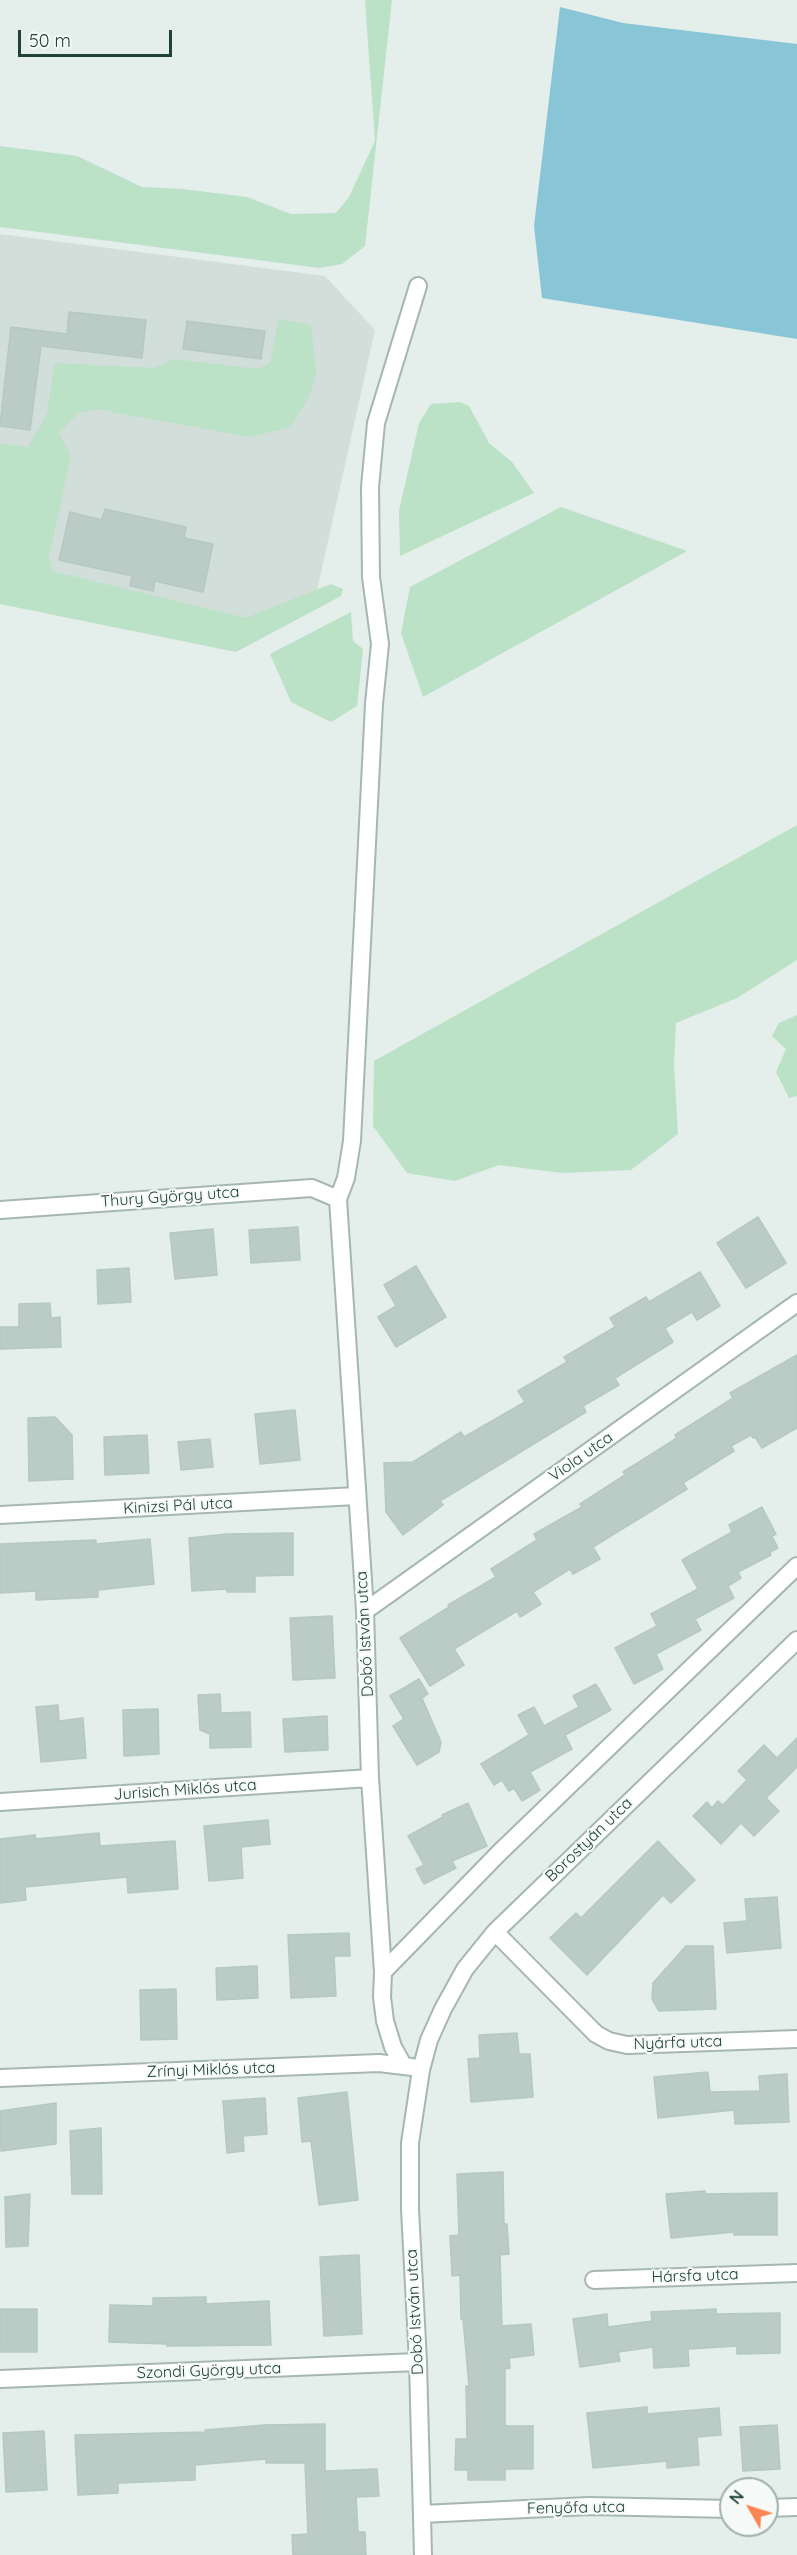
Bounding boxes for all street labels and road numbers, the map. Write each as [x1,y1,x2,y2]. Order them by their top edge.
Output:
street label: Thury György utca [100,1183,240,1211]
street label: Viola utca [545,1428,617,1486]
street label: Kinizsi Pál utca [123,1494,233,1518]
street label: Dobó István utca [352,1571,378,1697]
street label: Jurisich Miklós utca [113,1775,257,1805]
street label: Borostyán utca [542,1794,636,1886]
street label: Nyárfa utca [633,2032,723,2054]
street label: Zrínyi Miklós utca [146,2058,276,2082]
street label: Dobó István utca [402,2249,428,2375]
street label: Hársfa utca [651,2265,739,2287]
street label: Szondi György utca [136,2359,282,2383]
street label: Fenyőfa utca [527,2498,625,2518]

